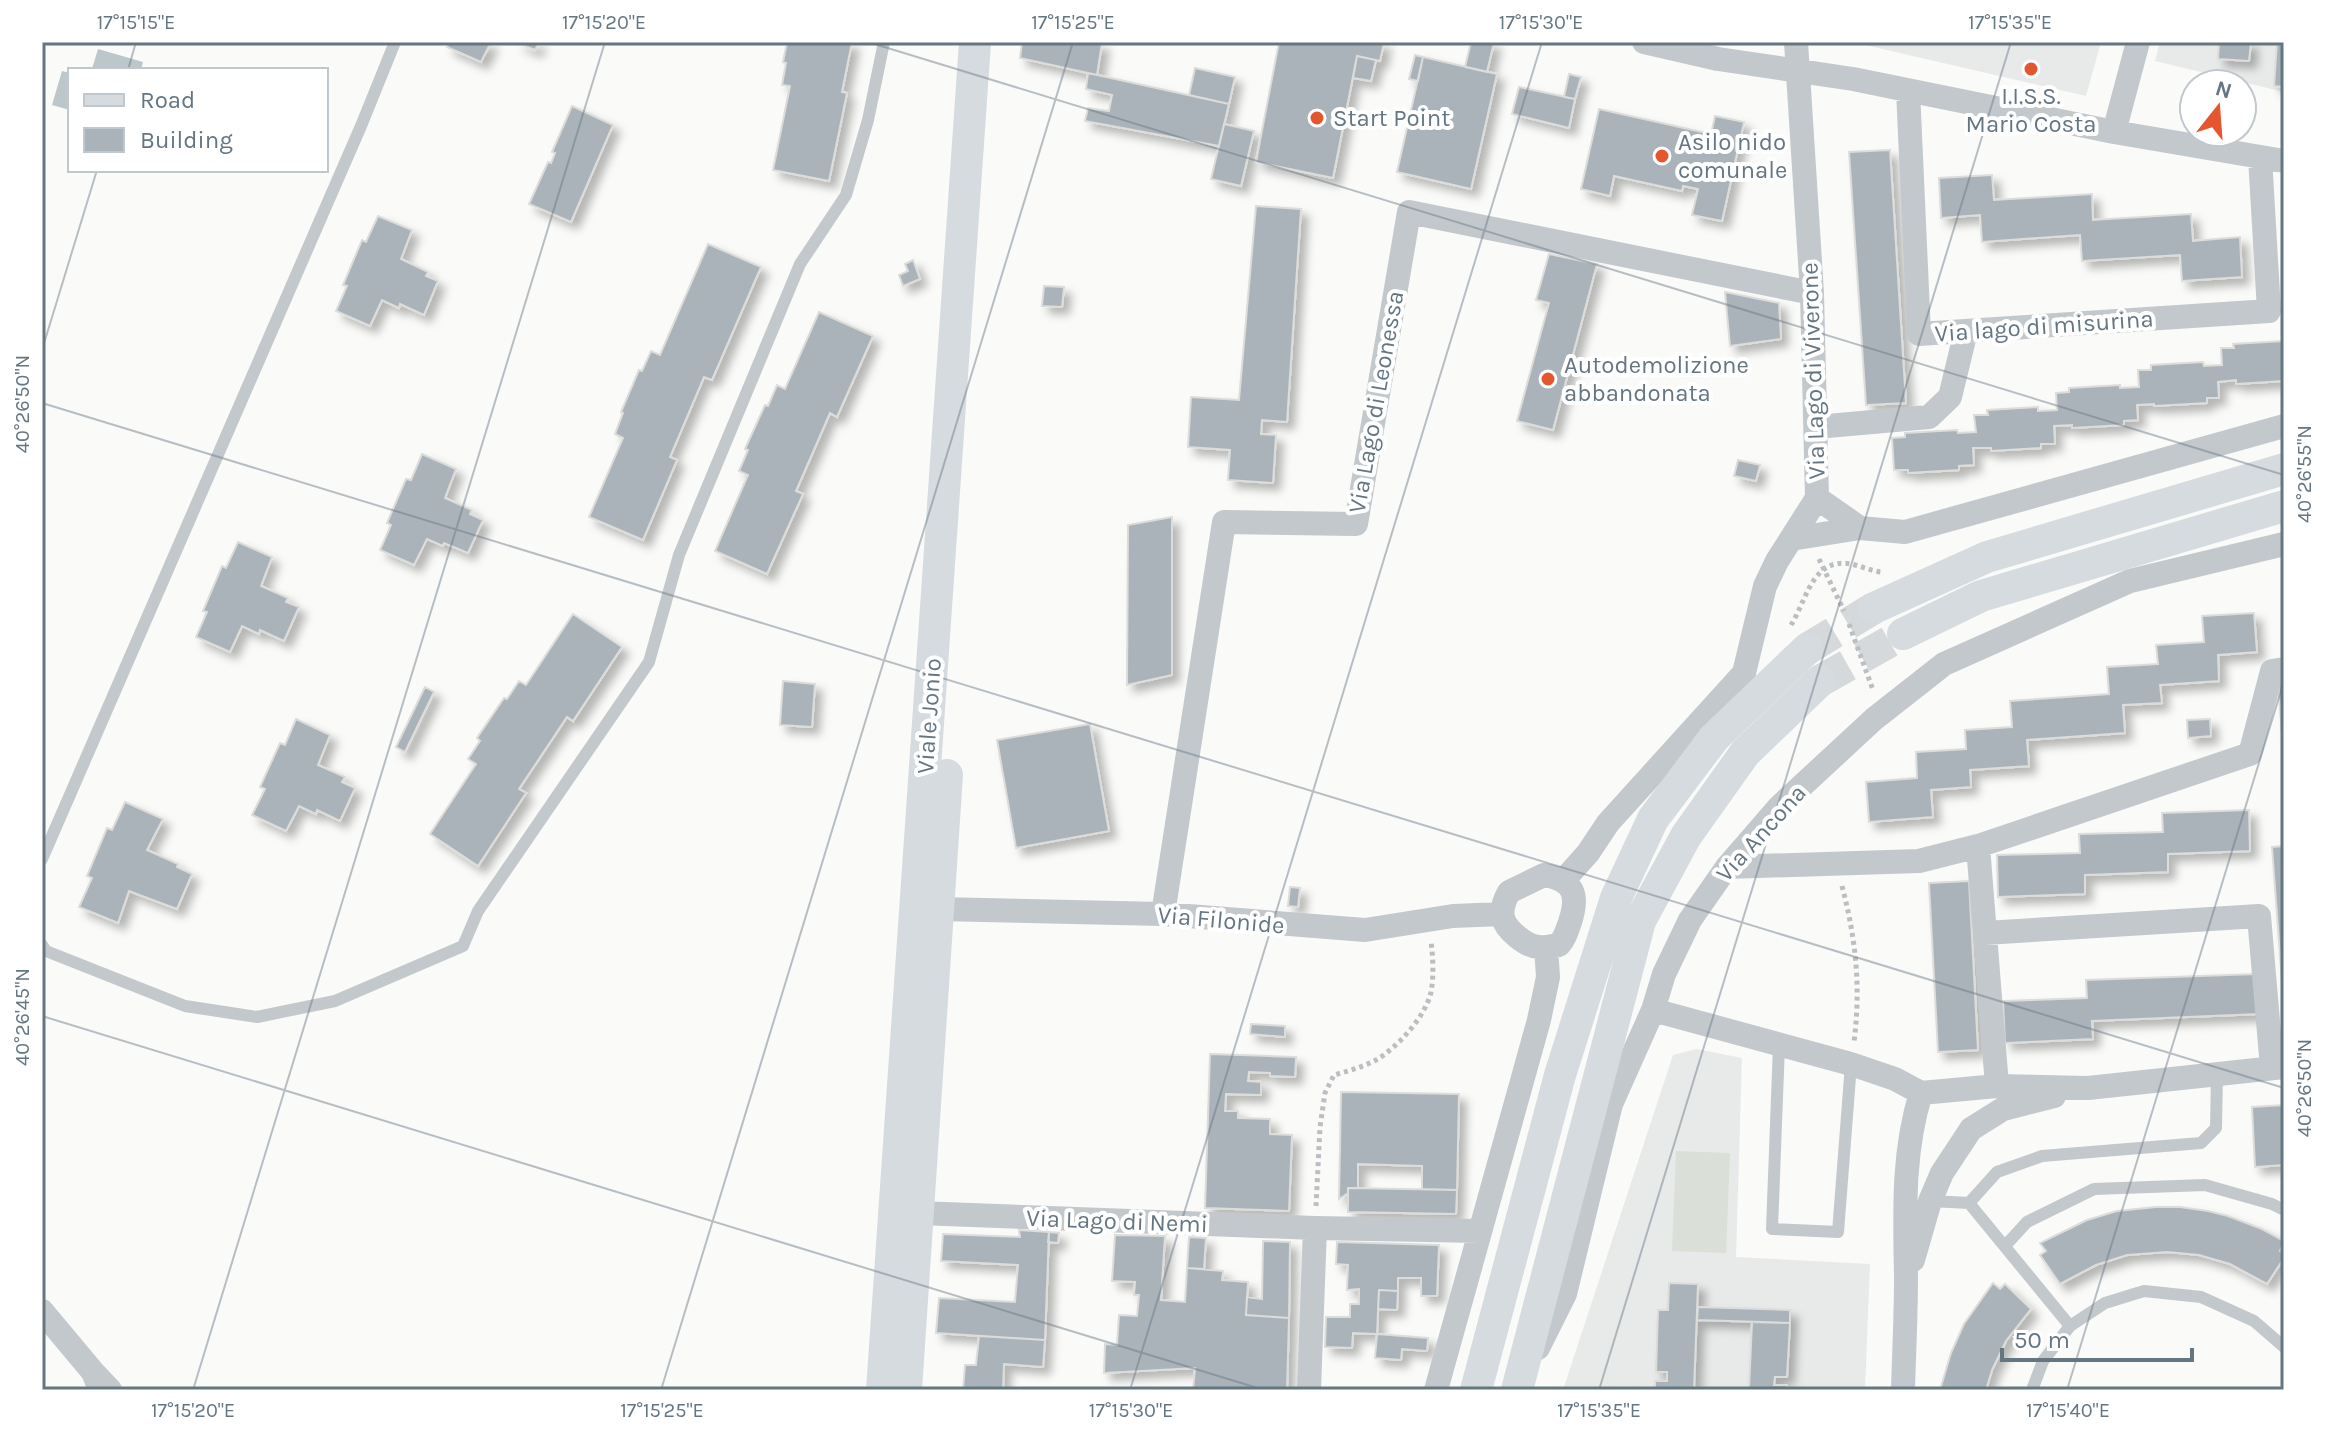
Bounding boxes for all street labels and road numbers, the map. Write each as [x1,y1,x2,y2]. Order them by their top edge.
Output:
street label: Via Lago di Viverone [1795,262,1831,480]
street label: Via Lago di Leonessa [1343,289,1409,515]
street label: Via lago di misurina [1934,304,2154,348]
street label: Viale Jonio [911,657,947,775]
street label: Via Ancona [1710,779,1812,887]
street label: Via Filonide [1156,901,1286,939]
street label: Via Lago di Nemi [1026,1204,1208,1238]

